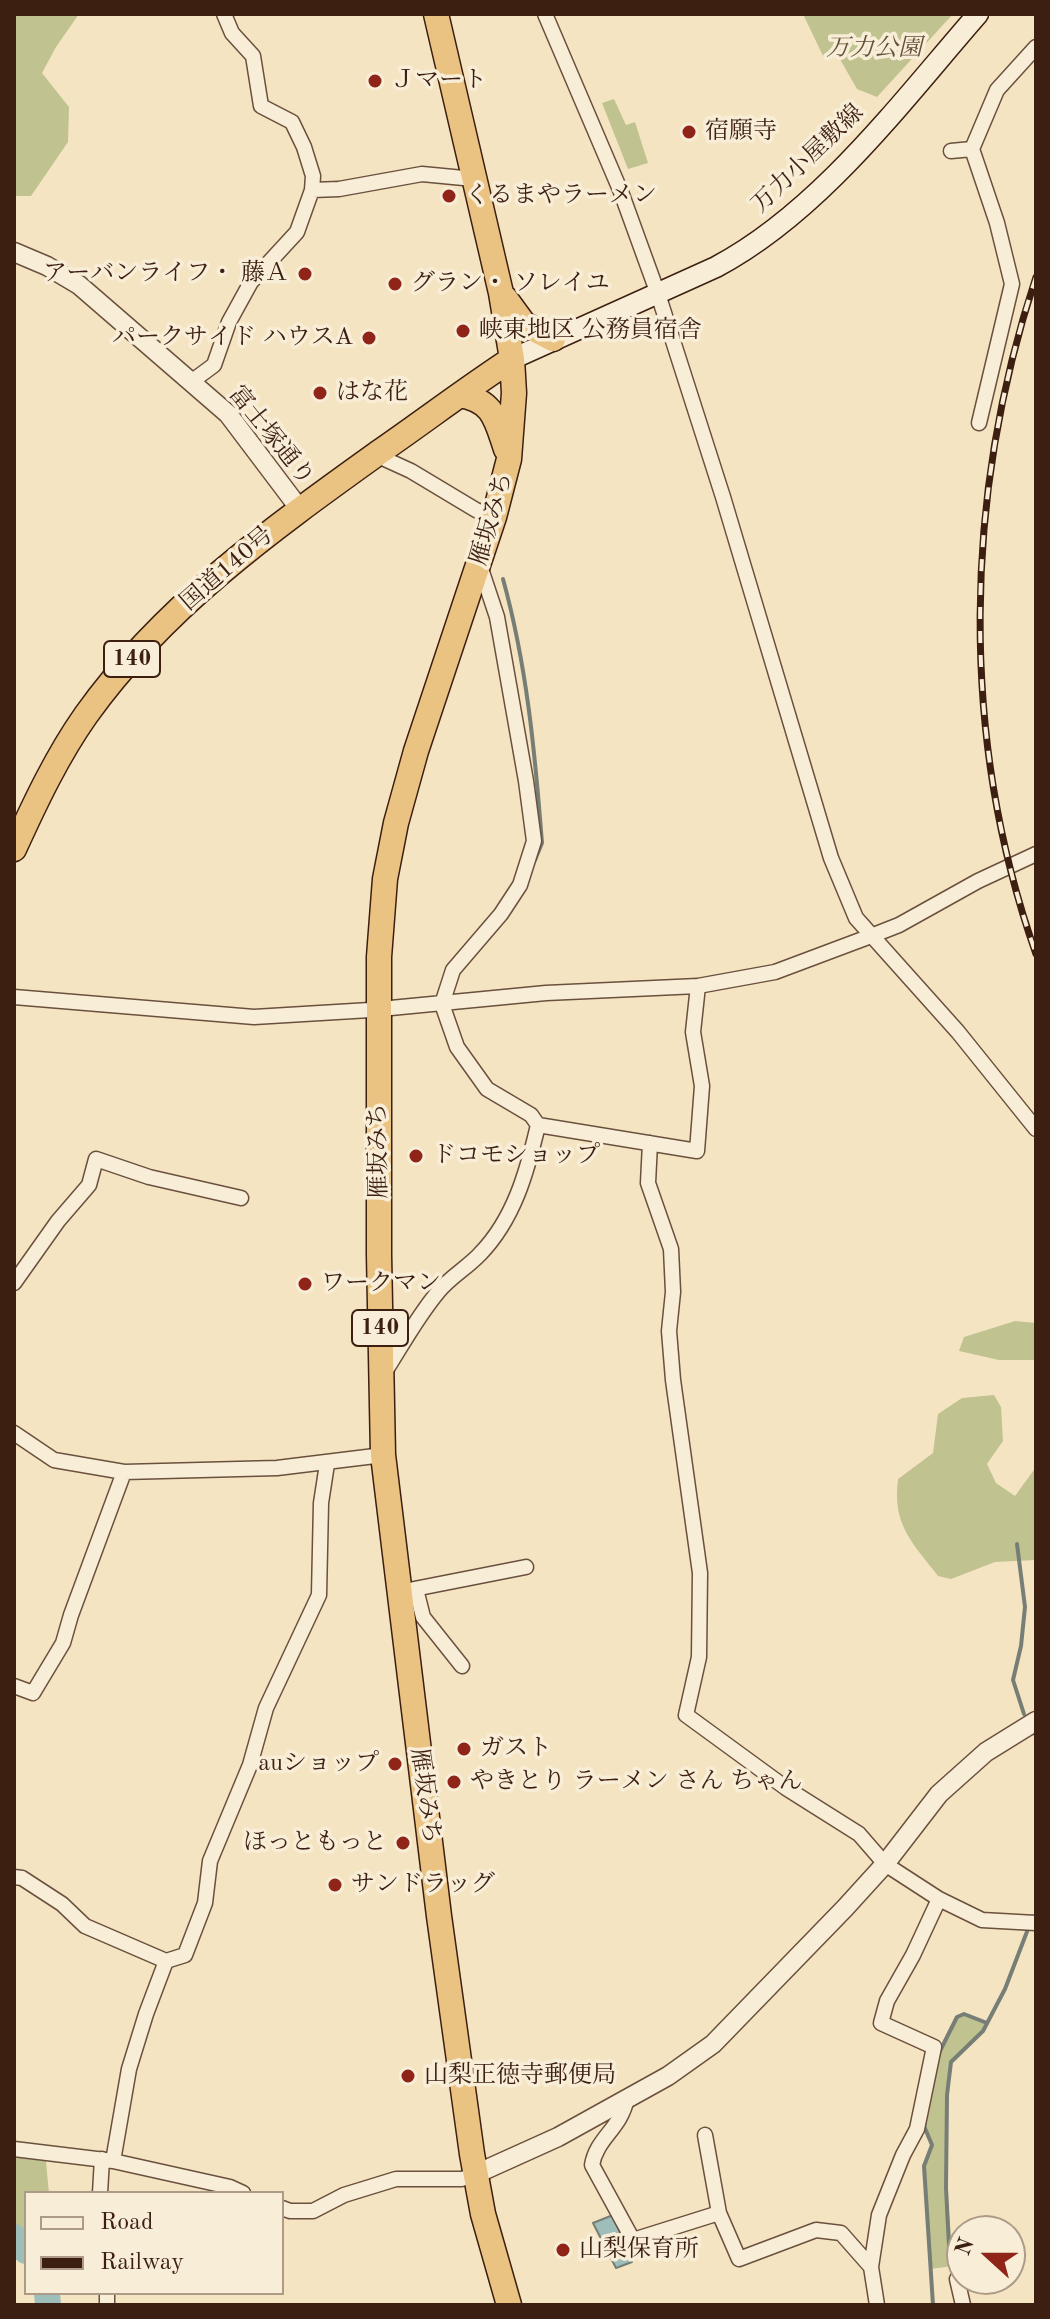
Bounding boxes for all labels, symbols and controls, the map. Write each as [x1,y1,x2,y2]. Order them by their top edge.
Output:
park label: 万力公園 [826,35,922,63]
place label: Ｊマート [391,67,487,95]
marker: Ｊマート [366,72,384,90]
street label: 万力小屋敷線 [746,99,870,219]
place label: 宿願寺 [705,118,777,146]
marker: 宿願寺 [680,123,698,141]
place label: くるまやラーメン [465,182,657,210]
marker: くるまやラーメン [440,187,458,205]
place label: アーバンライフ・ 藤Ａ [43,260,289,288]
marker: アーバンライフ・ 藤Ａ [296,265,314,283]
place label: グラン・ ソレイユ [411,270,610,298]
marker: グラン・ ソレイユ [386,275,404,293]
place label: 峡東地区 公務員宿舎 [479,317,702,345]
marker: 峡東地区 公務員宿舎 [454,322,472,340]
place label: パークサイド ハウスA [112,324,353,352]
marker: パークサイド ハウスA [360,329,378,347]
place label: はな花 [336,379,408,407]
street label: 富士塚通り [222,380,320,492]
marker: はな花 [311,384,329,402]
street label: 雁坂みち [465,469,519,569]
street label: 国道140号 [175,521,279,617]
road number: 140 [104,641,160,677]
street label: 雁坂みち [364,1103,394,1199]
place label: ドコモショップ [432,1142,600,1170]
marker: ドコモショップ [407,1147,425,1165]
place label: ワークマン [321,1270,441,1298]
marker: ワークマン [296,1275,314,1293]
road number: 140 [352,1310,408,1346]
place label: ガスト [480,1735,552,1763]
marker: ガスト [455,1740,473,1758]
street label: 雁坂みち [404,1746,446,1846]
place label: auショップ [258,1750,379,1778]
marker: auショップ [386,1755,404,1773]
place label: やきとり ラーメン さん ちゃん [470,1768,802,1796]
marker: やきとり ラーメン さん ちゃん [445,1773,463,1791]
place label: ほっともっと [243,1829,387,1857]
marker: ほっともっと [394,1834,412,1852]
place label: サンドラッグ [351,1871,495,1899]
marker: サンドラッグ [326,1876,344,1894]
place label: 山梨正徳寺郵便局 [424,2062,616,2090]
marker: 山梨正徳寺郵便局 [399,2067,417,2085]
legend [24,2191,284,2295]
text: Road [100,2211,153,2235]
north arrow [946,2215,1026,2295]
text: N [952,2235,979,2259]
place label: 山梨保育所 [579,2236,699,2264]
marker: 山梨保育所 [554,2241,572,2259]
text: Railway [100,2251,184,2275]

